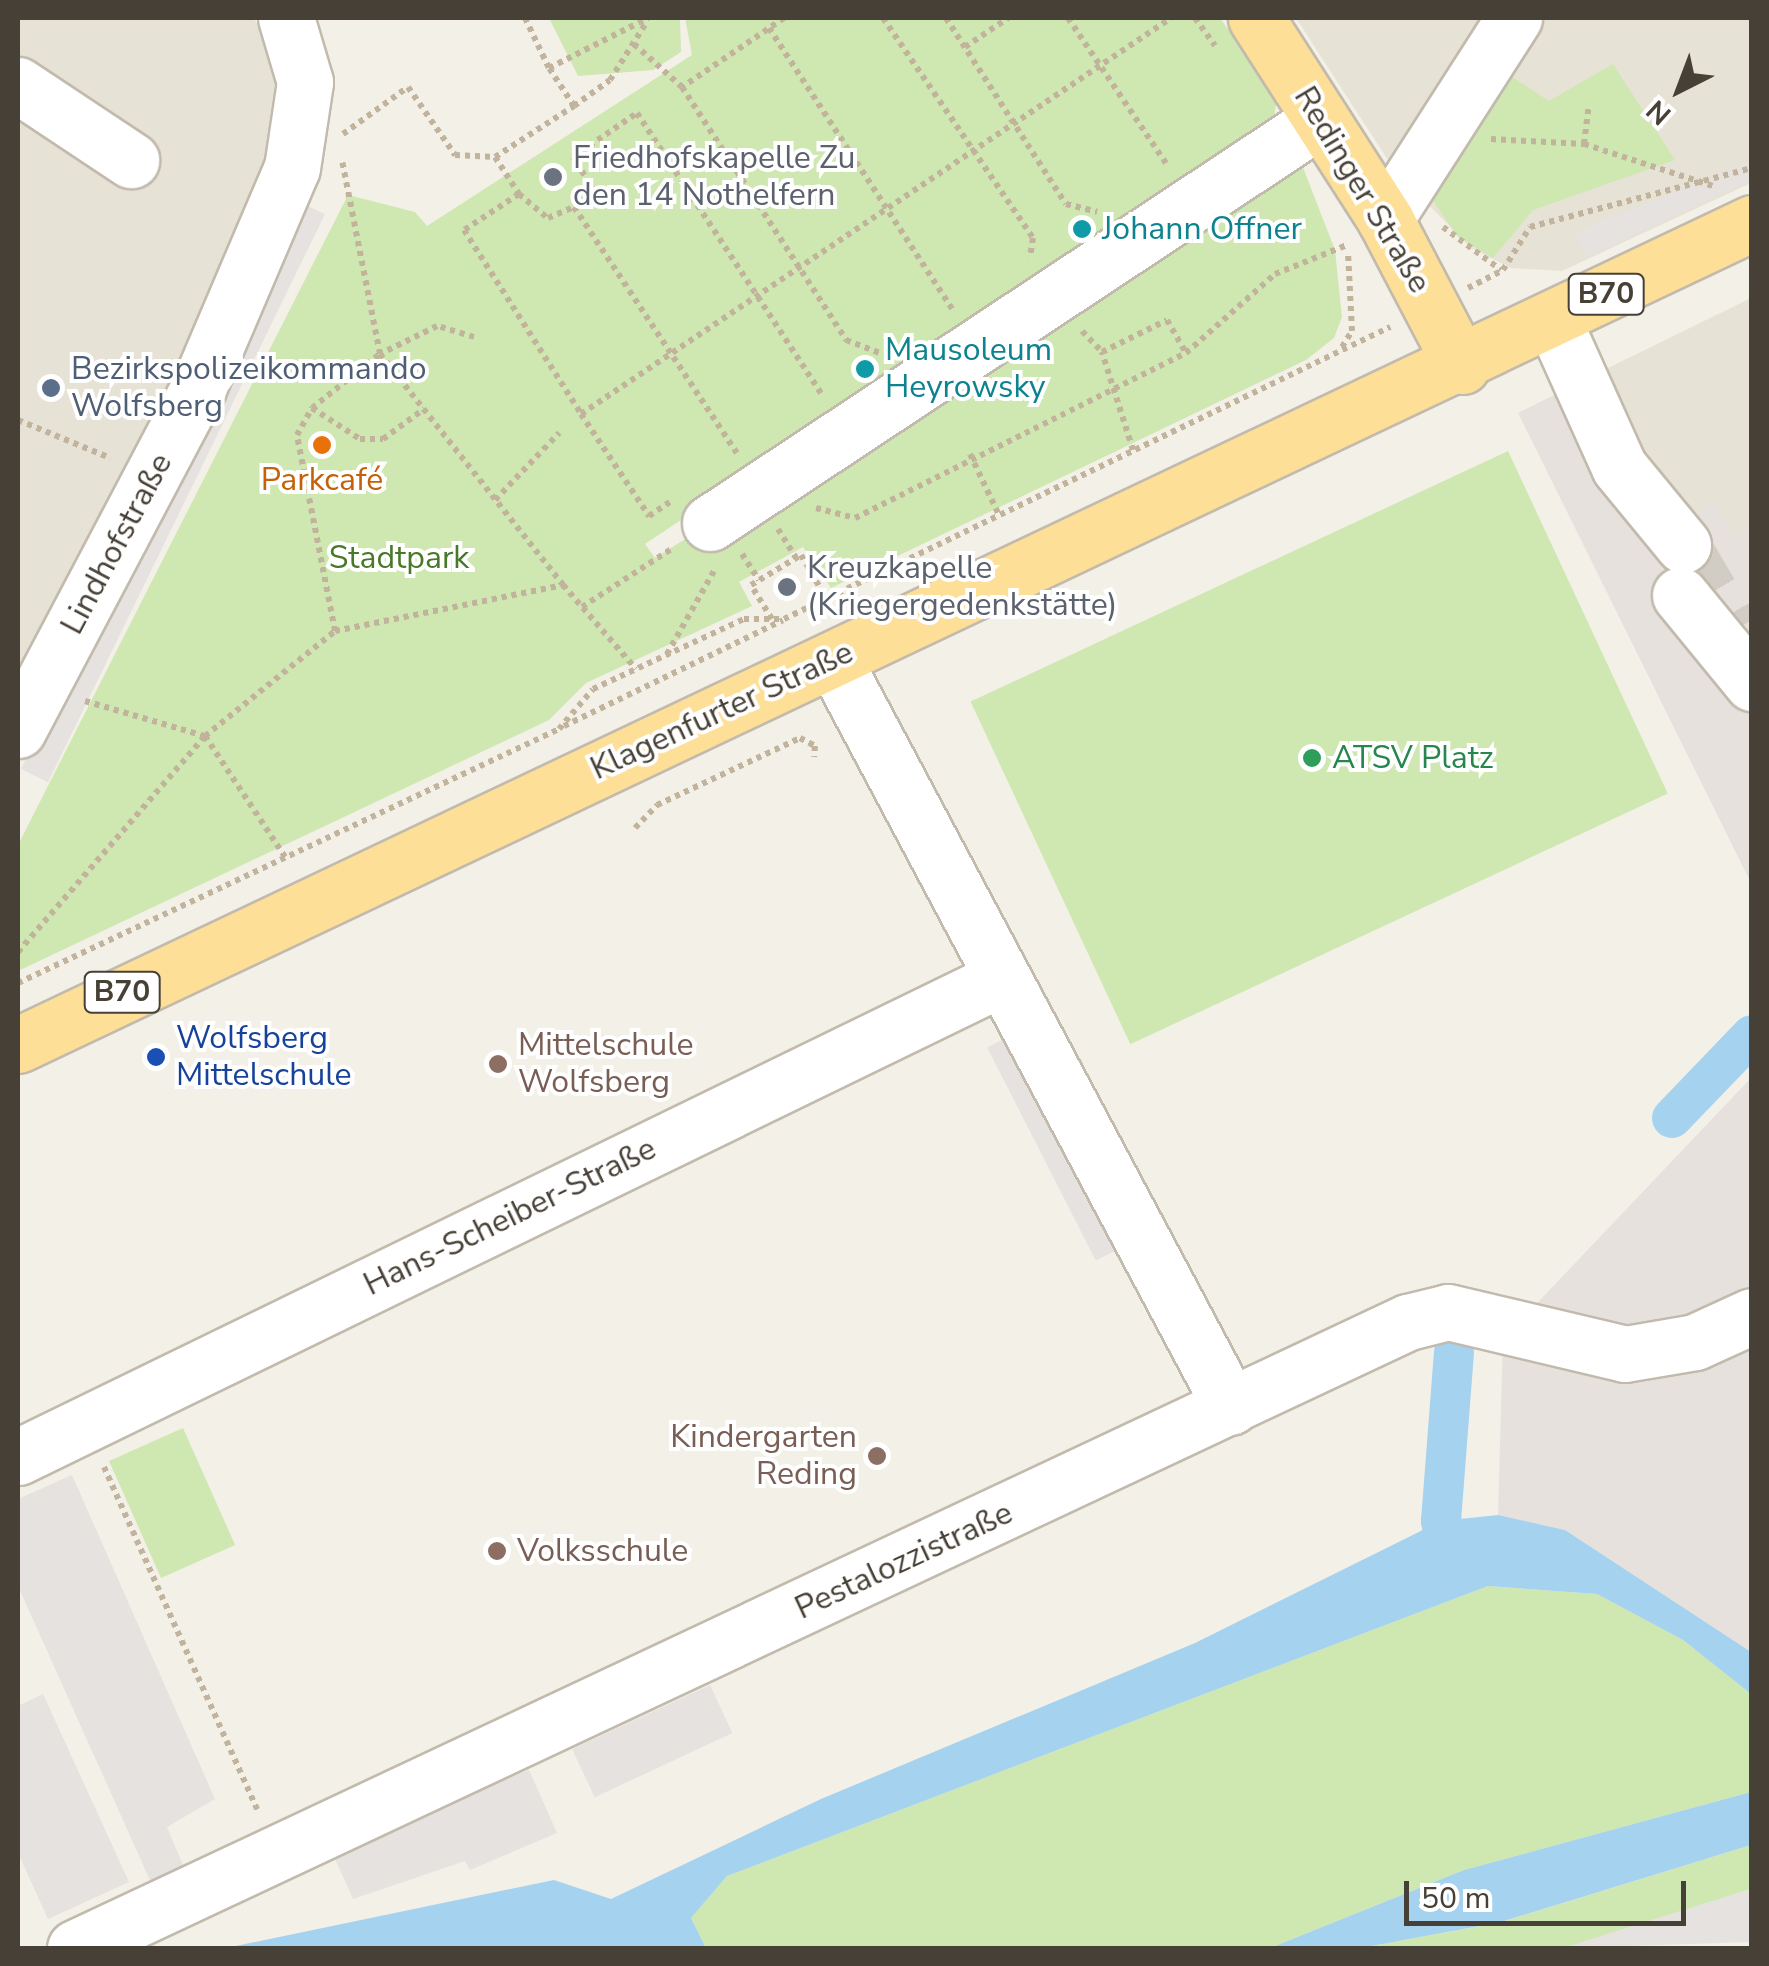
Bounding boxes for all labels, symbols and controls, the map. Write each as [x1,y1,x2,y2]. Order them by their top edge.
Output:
north arrow [1629,40,1729,140]
street label: Redinger Straße [1285,80,1439,300]
text: N [1638,91,1679,133]
place label: Friedhofskapelle Zu den 14 Nothelfern [573,140,855,215]
marker: Friedhofskapelle Zu den 14 Nothelfern [542,166,564,188]
place label: Johann Offner [1102,210,1302,248]
marker: Johann Offner [1071,218,1093,240]
road number: B70 [1566,269,1646,319]
place label: Mausoleum Heyrowsky [885,332,1052,407]
place label: Bezirkspolizeikommando Wolfsberg [71,351,426,426]
marker: Mausoleum Heyrowsky [854,358,876,380]
marker: Bezirkspolizeikommando Wolfsberg [40,377,62,399]
marker: Parkcafé [311,434,333,456]
street label: Lindhofstraße [53,447,181,641]
place label: Parkcafé [261,461,383,499]
park label: Stadtpark [329,539,469,577]
place label: Kreuzkapelle (Kriegergedenkstätte) [807,550,1117,625]
marker: Kreuzkapelle (Kriegergedenkstätte) [776,576,798,598]
street label: Klagenfurter Straße [585,633,859,789]
place label: ATSV Platz [1332,739,1494,777]
marker: ATSV Platz [1301,747,1323,769]
road number: B70 [82,967,162,1017]
place label: Wolfsberg Mittelschule [176,1020,352,1095]
place label: Mittelschule Wolfsberg [518,1027,694,1102]
marker: Wolfsberg Mittelschule [145,1046,167,1068]
marker: Mittelschule Wolfsberg [487,1053,509,1075]
street label: Hans-Scheiber-Straße [358,1130,662,1304]
place label: Kindergarten Reding [670,1419,857,1494]
marker: Kindergarten Reding [866,1445,888,1467]
street label: Pestalozzistraße [789,1494,1019,1628]
place label: Volksschule [517,1532,688,1570]
marker: Volksschule [486,1540,508,1562]
scale bar [1409,1861,1692,1923]
text: 50 m [1421,1878,1490,1919]

